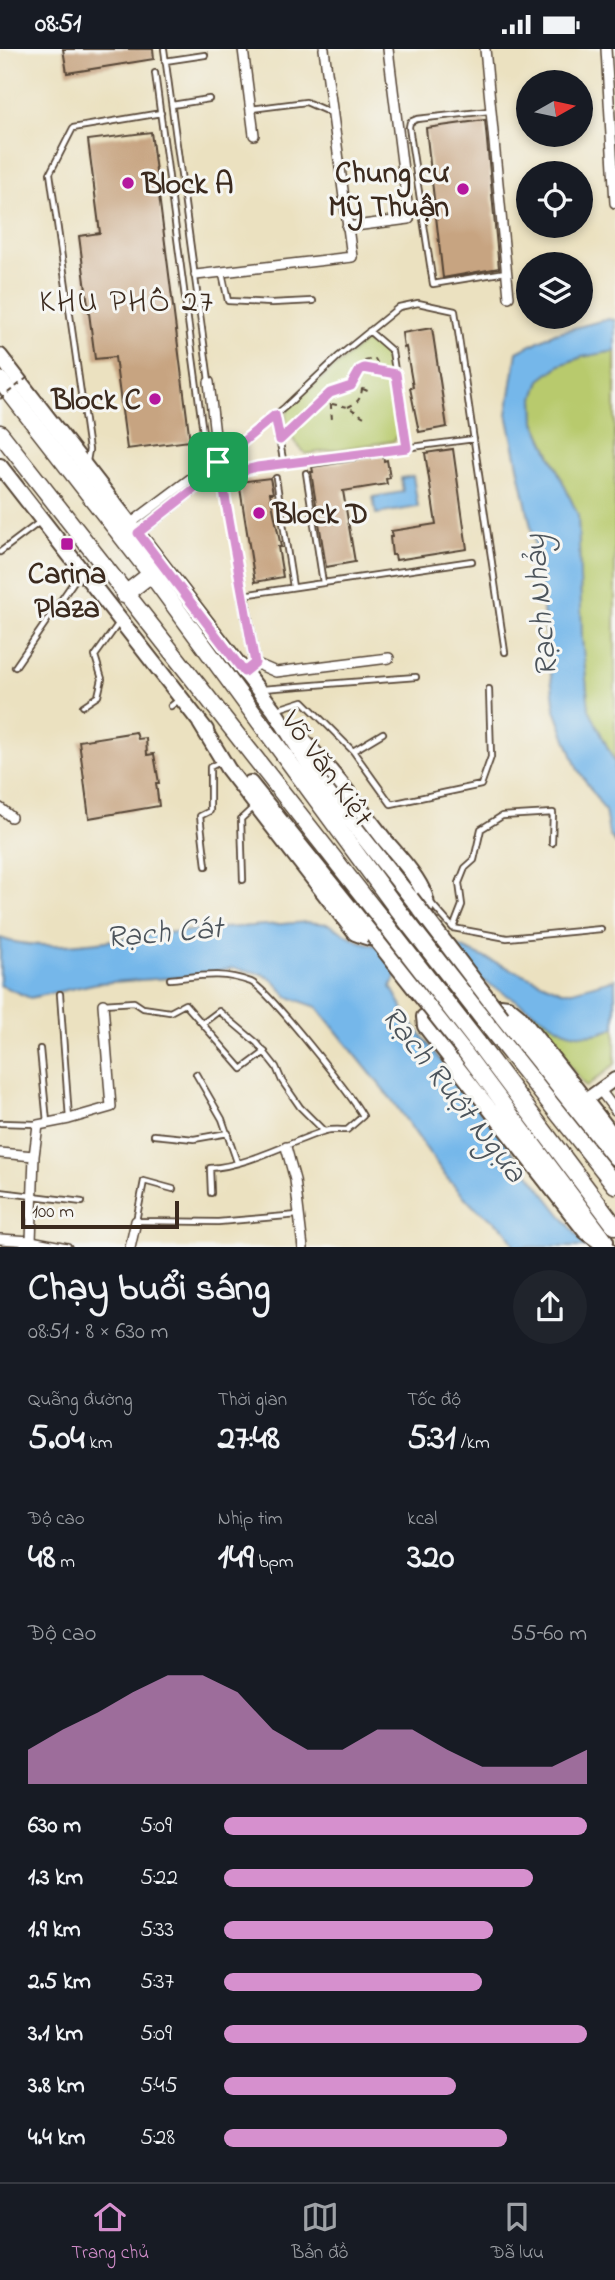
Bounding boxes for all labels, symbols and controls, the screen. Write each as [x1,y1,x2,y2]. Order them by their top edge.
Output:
text: 08:51 [35,6,81,44]
north arrow [516,70,593,147]
map controls [516,70,593,329]
place label: Chung cư Mỹ Thuận [328,153,450,231]
button: locate [516,161,593,238]
place label: Block A [140,164,233,208]
marker: Block A [120,175,136,191]
marker: Chung cư Mỹ Thuận [455,181,471,197]
button: layers [516,252,593,329]
district label: KHU PHỐ 27 [39,280,215,327]
place label: Block C [50,380,141,424]
marker: Block C [147,391,163,407]
pin [188,432,248,492]
icon: arrive [199,443,237,481]
place label: Block D [271,494,368,538]
marker: Block D [251,505,267,521]
water label: Rạch Nhảy [513,531,572,679]
marker: Carina Plaza [59,536,75,552]
place label: Carina Plaza [28,554,106,632]
street label: Võ Văn Kiệt [268,702,383,837]
water label: Rạch Cát [104,906,228,963]
water label: Rạch Ruột Ngựa [368,996,537,1195]
scale bar [21,1199,178,1230]
text: 100 m [32,1199,74,1226]
text: Chạy buổi sáng [28,1262,270,1318]
button: share [513,1270,587,1344]
text: 08:51 · 8 × 630 m [28,1316,168,1349]
text: Quãng đường [28,1387,133,1414]
text: Thời gian [218,1387,287,1414]
text: Tốc độ [407,1387,460,1414]
text: 5.04 [28,1414,85,1465]
text: 27:48 [218,1414,280,1465]
text: 5:31 [407,1414,456,1465]
text: km [85,1430,113,1457]
text: /km [456,1430,490,1457]
text: Độ cao [28,1506,85,1533]
text: Nhịp tim [218,1506,283,1533]
text: kcal [407,1506,438,1533]
text: 48 [28,1533,56,1584]
text: 149 [218,1533,254,1584]
text: 320 [407,1533,454,1584]
text: m [56,1549,75,1576]
text: bpm [254,1549,294,1576]
text: Độ cao [28,1618,96,1651]
text: 55–60 m [510,1618,587,1651]
text: 630 m [28,1810,81,1843]
text: 5:09 [140,1810,172,1843]
text: 1.3 km [28,1862,83,1895]
text: 5:22 [140,1862,178,1895]
text: 1.9 km [28,1914,81,1947]
text: 5:33 [140,1914,174,1947]
text: 2.5 km [28,1966,91,1999]
text: 5:37 [140,1966,174,1999]
text: 3.1 km [28,2018,83,2051]
text: 5:09 [140,2018,172,2051]
text: 3.8 km [28,2070,85,2103]
text: 5:45 [140,2070,178,2103]
text: 4.4 km [28,2122,85,2155]
text: 5:28 [140,2122,175,2155]
tab: Trang chủ [71,2198,149,2267]
tab: Bản đồ [291,2198,348,2267]
tab: Đã lưu [491,2198,544,2267]

